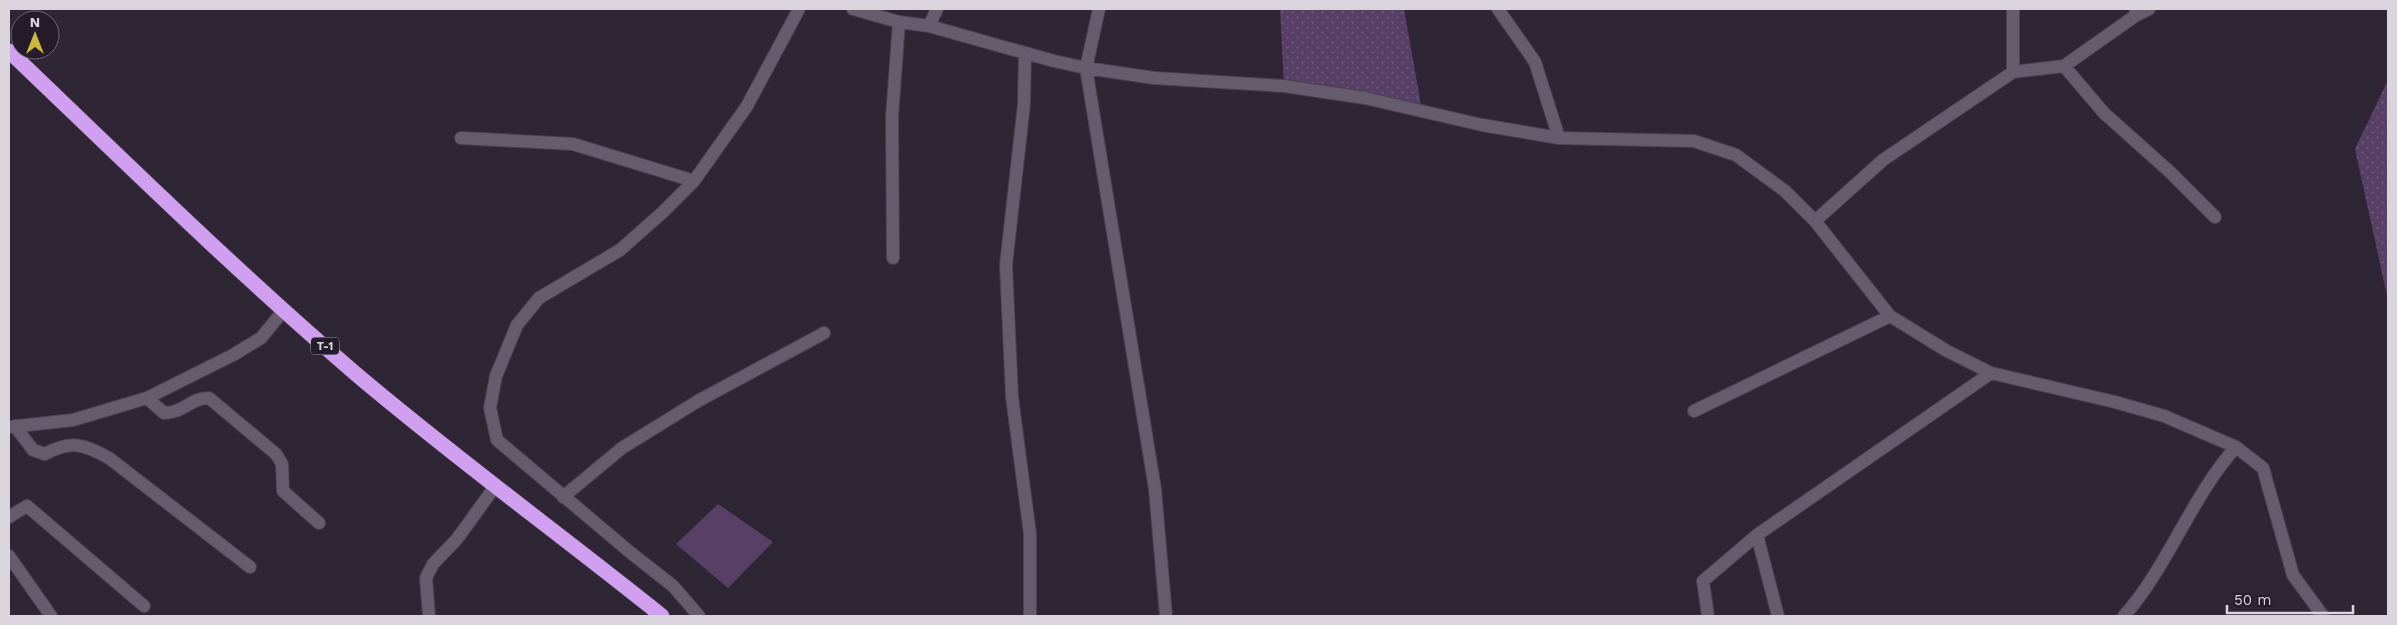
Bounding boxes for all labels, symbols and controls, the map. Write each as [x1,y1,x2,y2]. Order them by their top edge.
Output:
north arrow [10,10,60,60]
text: N [30,14,40,30]
road number: T-1 [311,338,339,354]
scale bar [2227,582,2353,614]
text: 50 m [2234,591,2271,609]

